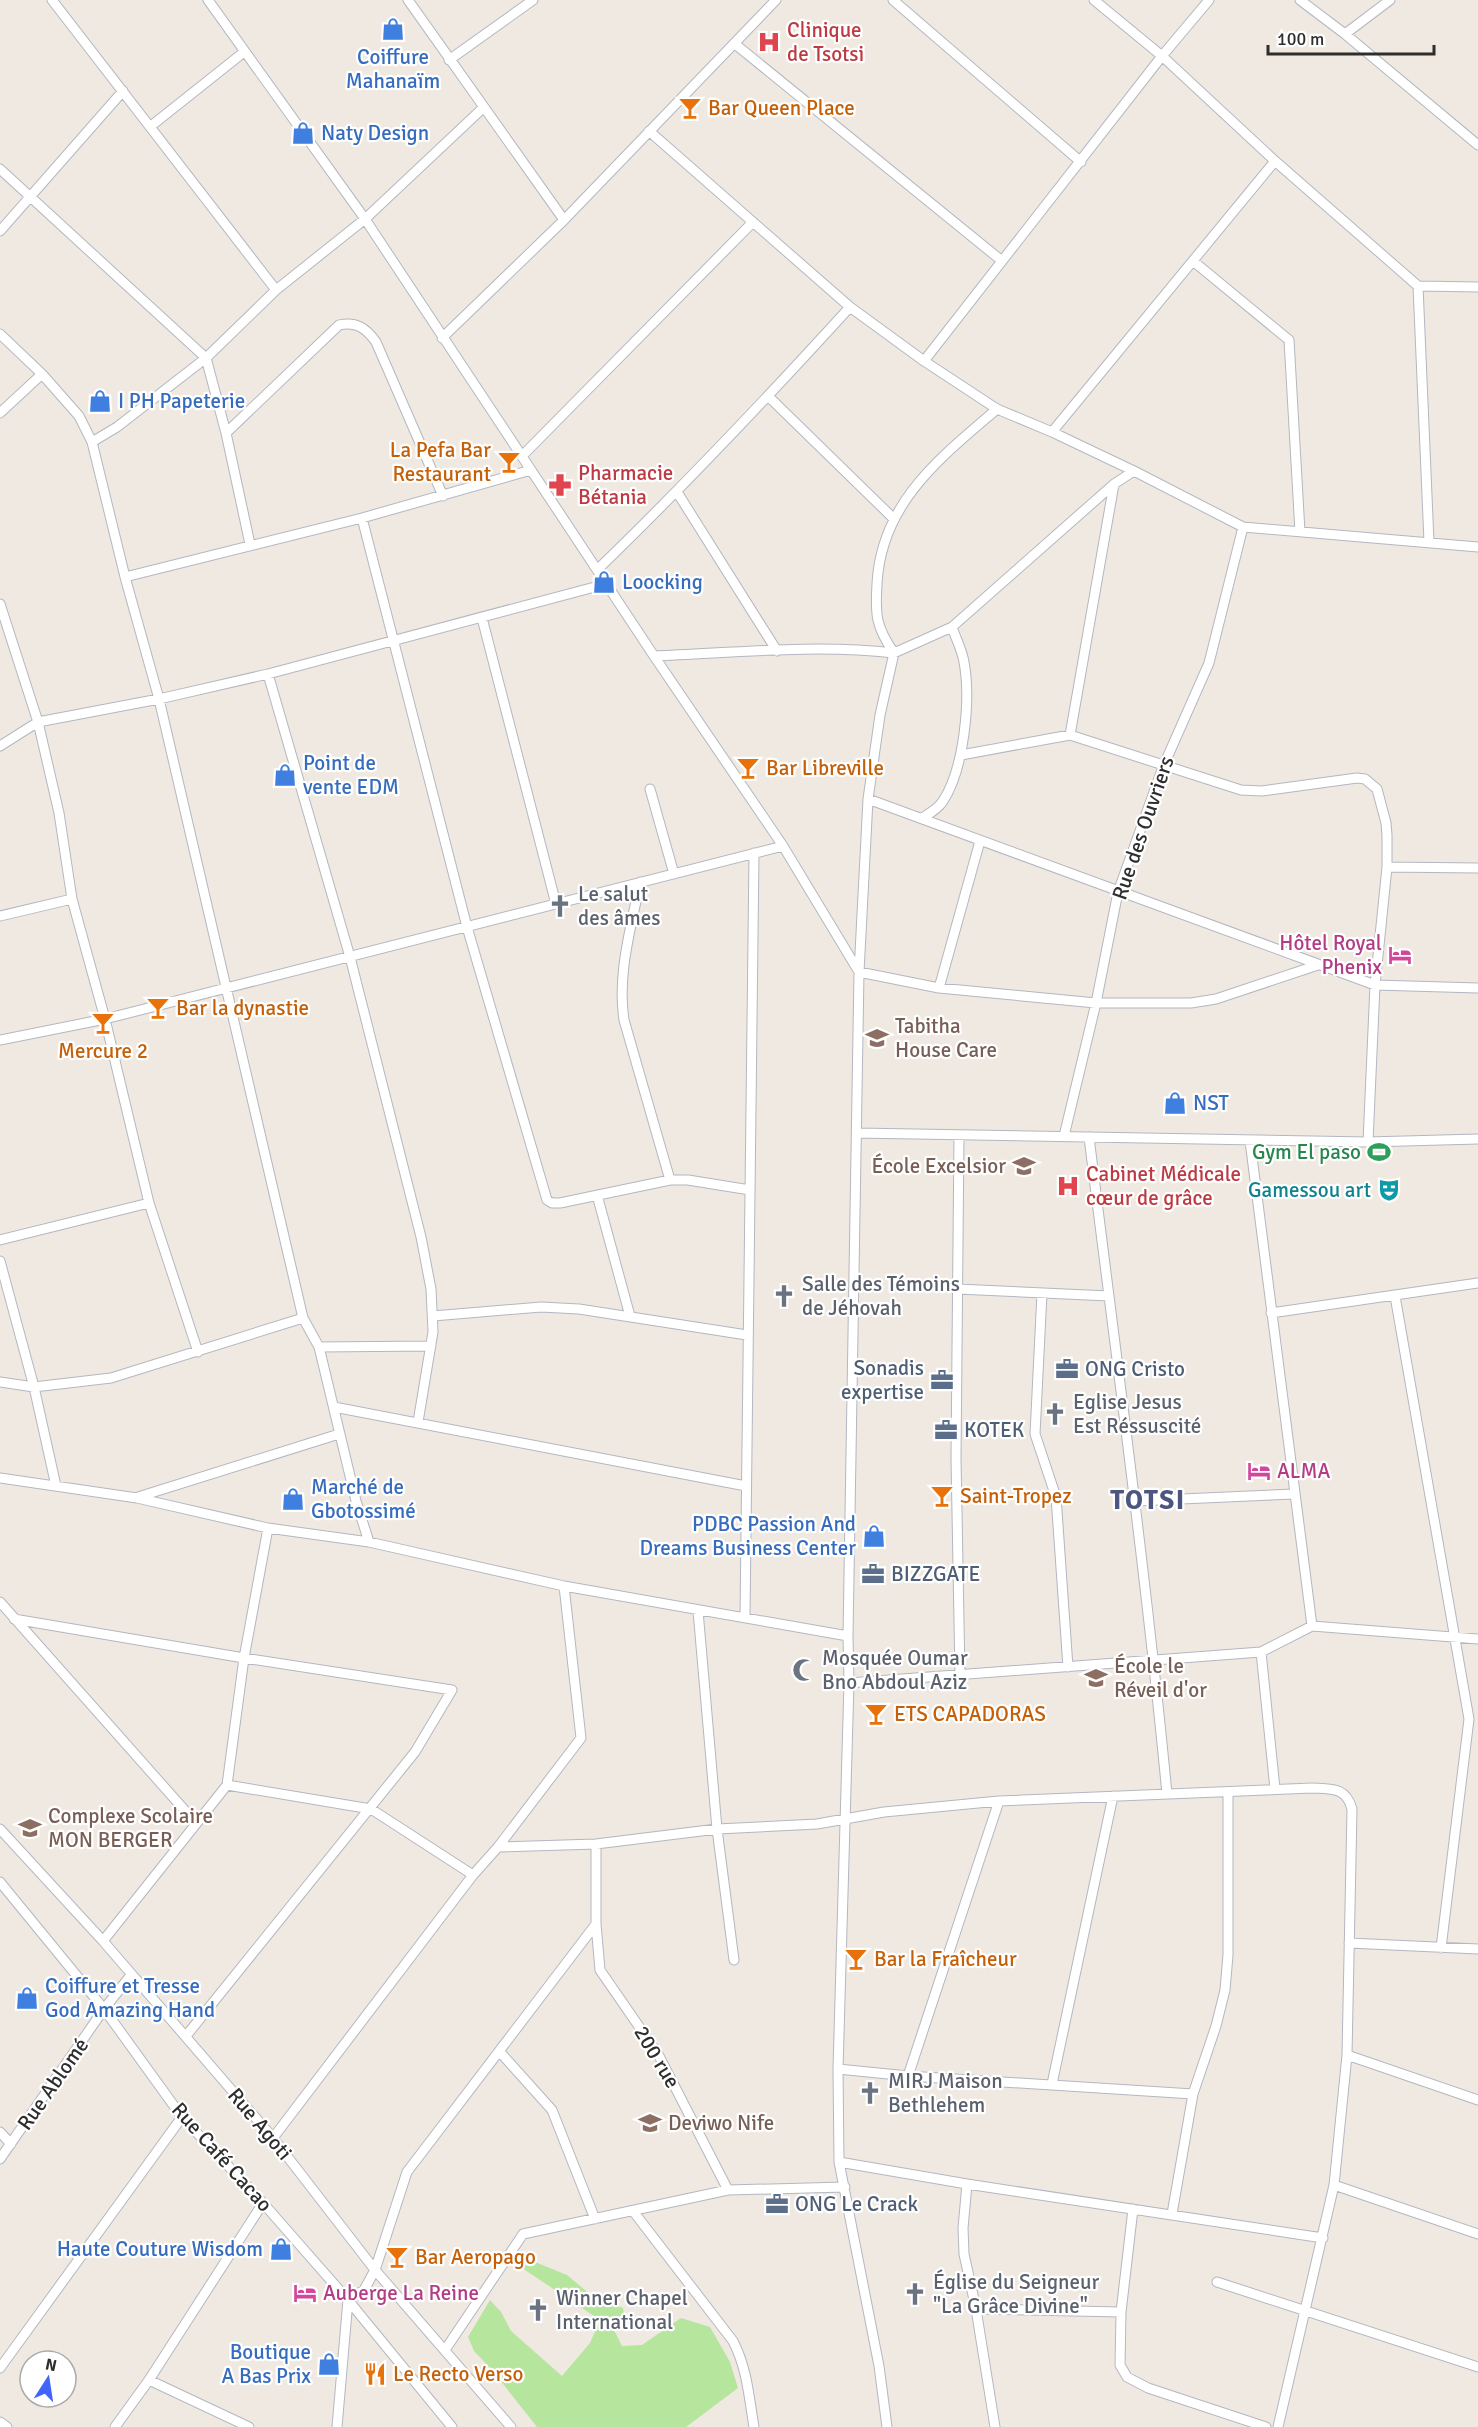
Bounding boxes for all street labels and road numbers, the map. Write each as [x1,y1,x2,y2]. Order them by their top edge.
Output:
street label: Rue des Ouvriers [1106,753,1180,903]
street label: 200 rue [628,2021,686,2093]
street label: Rue Ablomé [12,2033,94,2135]
street label: Rue Agoti [222,2083,298,2165]
street label: Rue Café Cacao [166,2097,278,2217]

